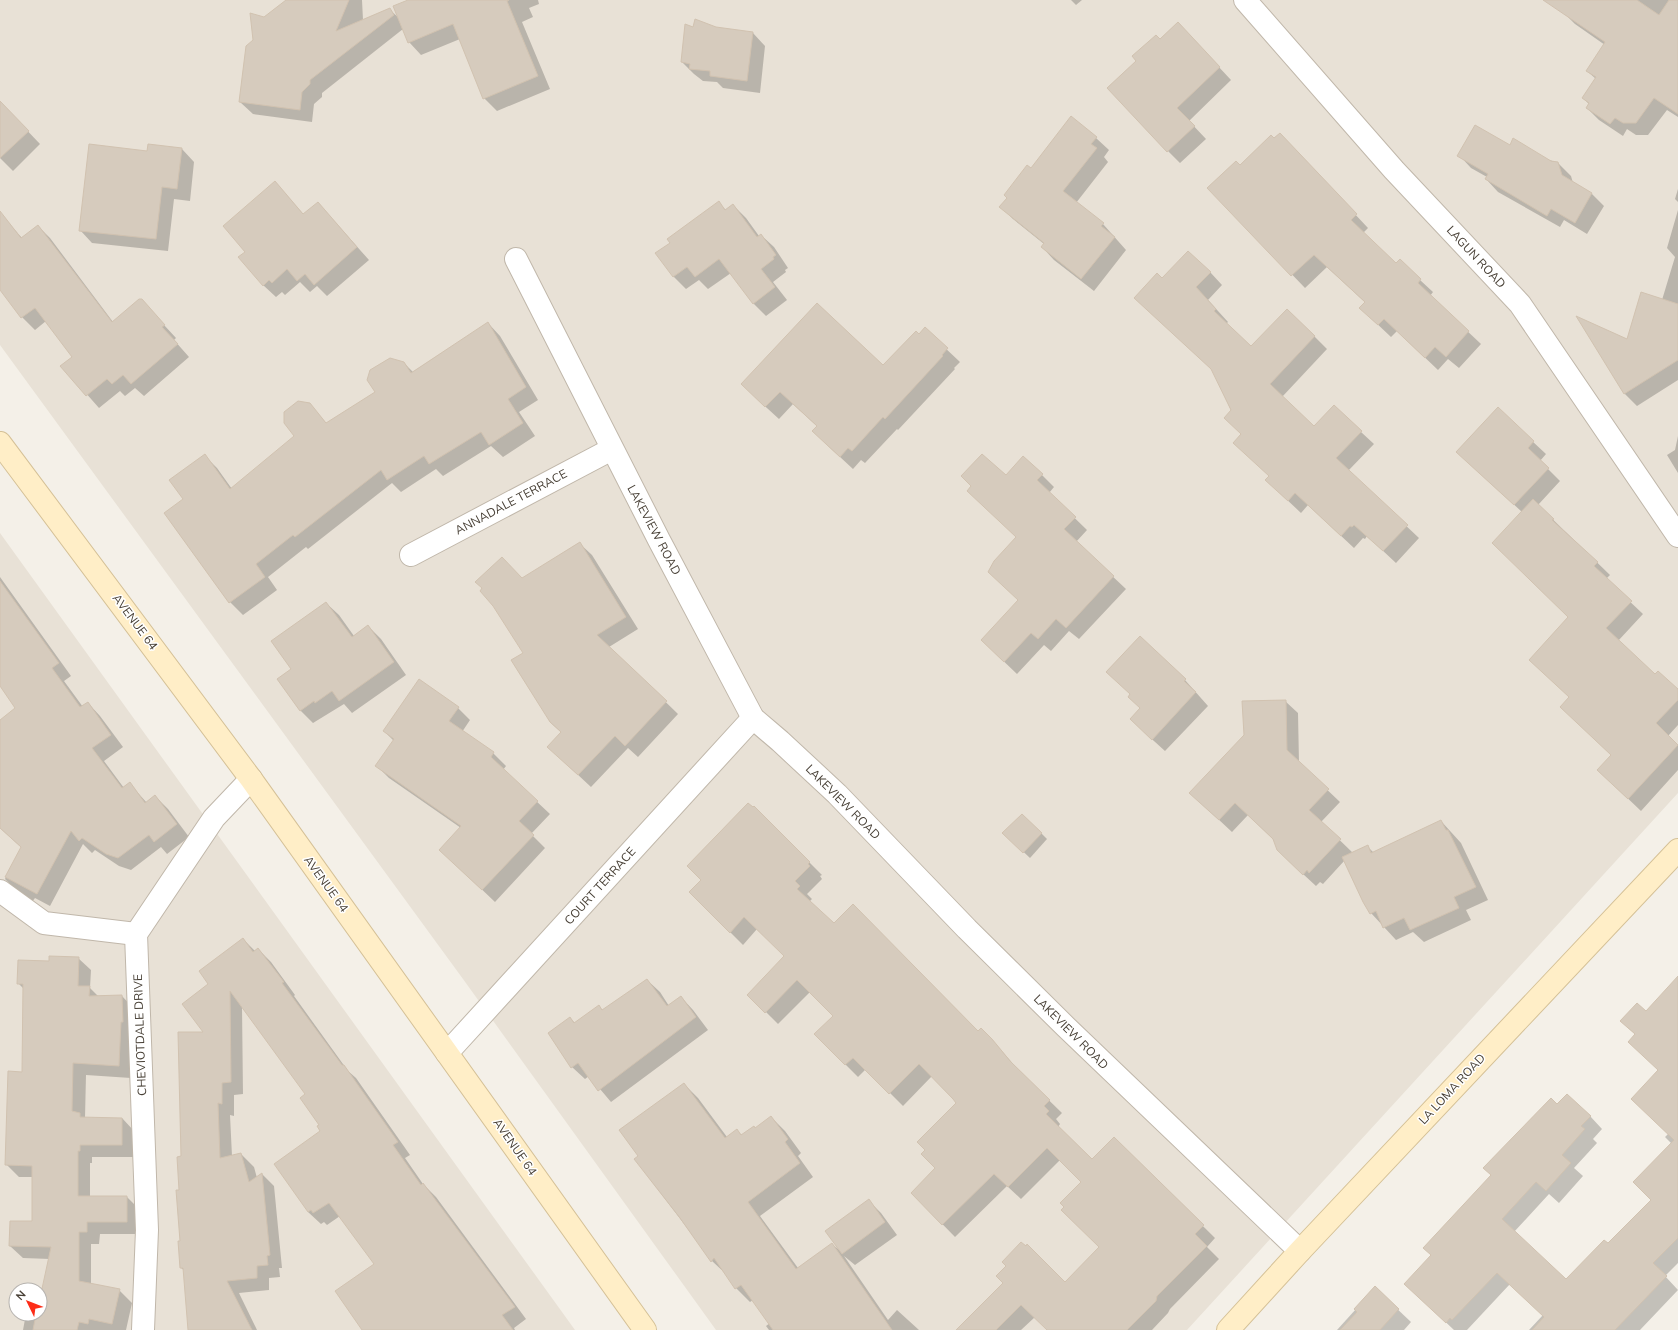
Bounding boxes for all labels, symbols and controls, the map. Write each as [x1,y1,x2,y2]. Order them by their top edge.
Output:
street label: LAGUN ROAD [1444,222,1509,291]
street label: ANNADALE TERRACE [452,466,569,537]
street label: LAKEVIEW ROAD [624,482,685,577]
street label: AVENUE 64 [110,591,161,653]
street label: LAKEVIEW ROAD [803,761,884,842]
street label: COURT TERRACE [561,844,638,928]
street label: AVENUE 64 [301,853,352,915]
street label: CHEVIOTDALE DRIVE [130,974,149,1096]
street label: LAKEVIEW ROAD [1031,991,1112,1072]
street label: LA LOMA ROAD [1415,1050,1488,1127]
street label: AVENUE 64 [490,1115,540,1178]
north arrow [8,1282,48,1322]
text: N [13,1287,29,1303]

